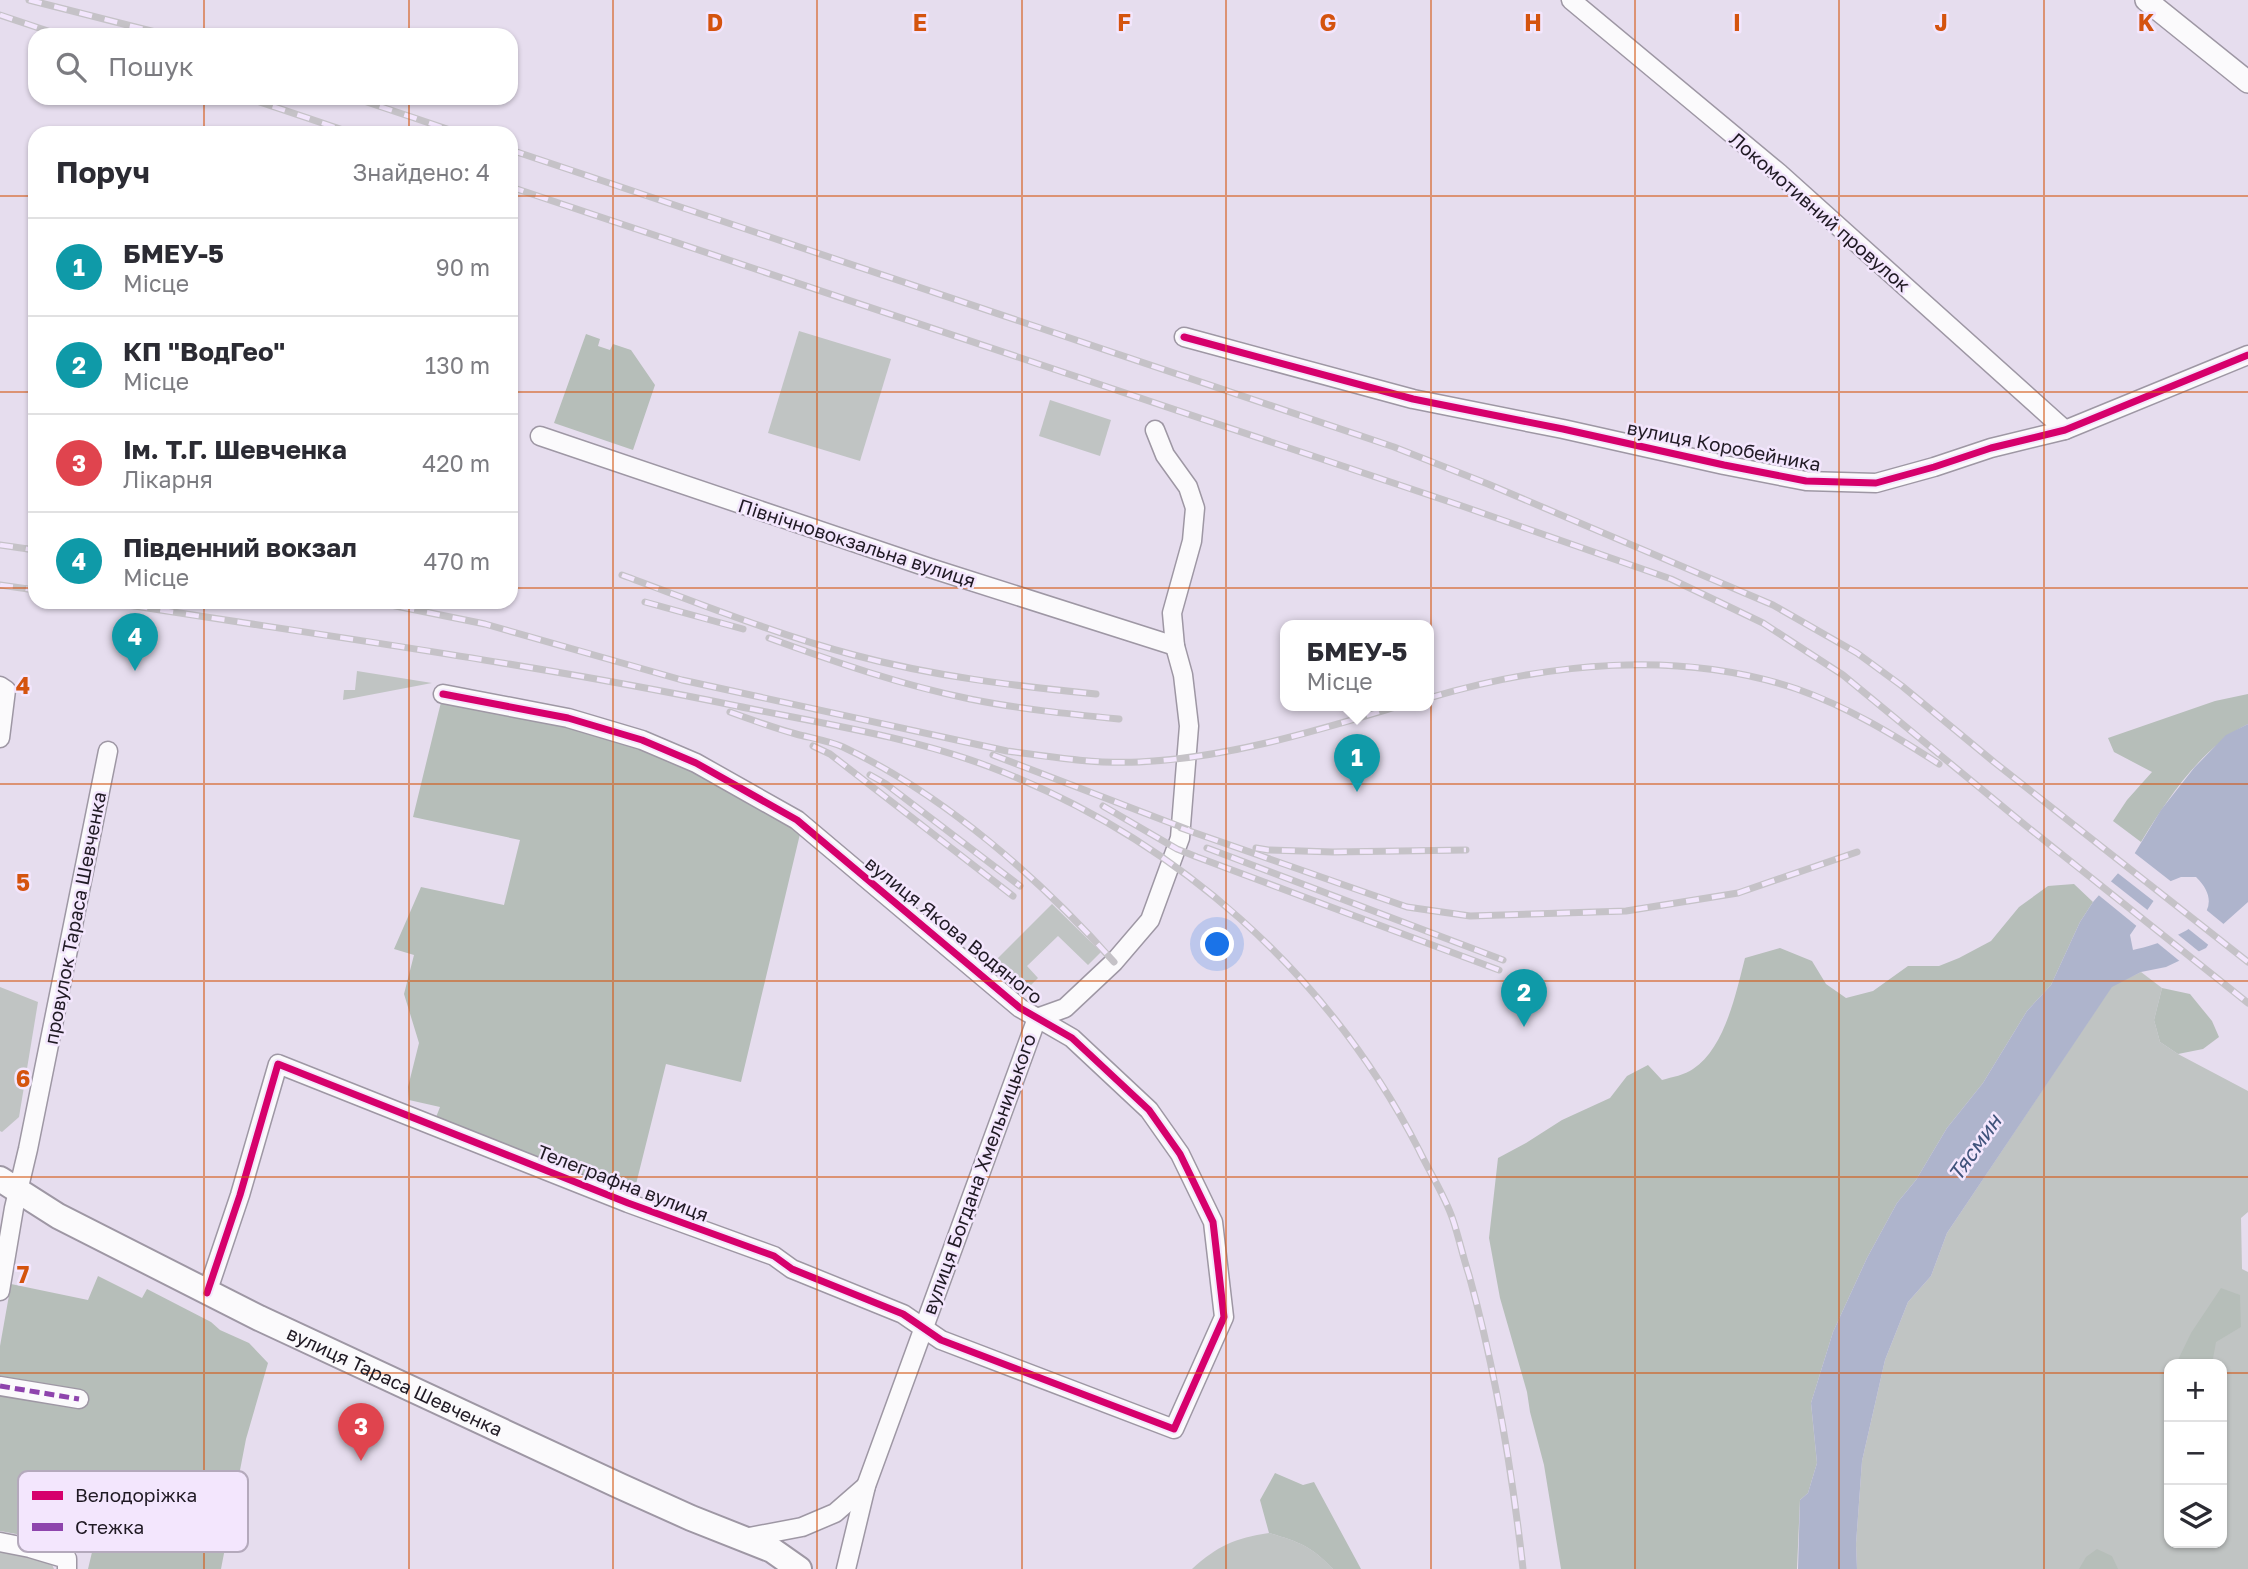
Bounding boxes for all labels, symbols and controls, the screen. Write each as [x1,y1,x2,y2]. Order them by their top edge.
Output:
text: D [707,8,723,36]
text: E [913,8,927,36]
text: F [1117,8,1131,36]
text: G [1320,8,1336,36]
text: H [1524,8,1542,36]
text: I [1733,8,1741,36]
text: J [1934,8,1948,36]
text: K [2138,8,2155,36]
search box [28,28,518,105]
icon: search [52,48,90,86]
text: Пошук [108,51,194,82]
street label: Локомотивний провулок [1725,127,1915,296]
text: Поруч [56,154,150,190]
text: Знайдено: 4 [352,158,490,186]
text: БМЕУ-5 [123,238,224,269]
text: 1 [73,253,85,281]
text: 90 m [436,253,490,281]
text: Місце [123,269,189,297]
text: КП "ВодГео" [123,336,285,367]
text: 2 [72,351,86,379]
text: 130 m [425,351,490,379]
text: Місце [123,367,189,395]
street label: вулиця Коробейника [1625,415,1823,476]
text: Ім. Т.Г. Шевченка [123,434,347,465]
text: 3 [72,449,86,477]
text: 420 m [422,449,490,477]
text: Лікарня [123,465,213,493]
street label: Північновокзальна вулиця [736,493,979,592]
text: Південний вокзал [123,532,357,563]
text: 4 [72,547,86,575]
text: 470 m [423,547,490,575]
text: Місце [123,563,189,591]
pin: 4 [112,613,158,671]
popup [1280,620,1434,711]
text: БМЕУ-5 [1307,636,1407,667]
text: Місце [1307,667,1373,695]
text: 4 [16,671,30,699]
pin: 1 [1334,734,1380,792]
street label: провулок Тараса Шевченка [39,789,110,1046]
street label: вулиця Якова Водяного [861,851,1048,1008]
text: 5 [16,868,30,896]
your location [1200,927,1234,961]
pin: 2 [1501,969,1547,1027]
street label: вулиця Богдана Хмельницького [917,1030,1040,1317]
text: 6 [16,1064,30,1092]
water label: Тясмин [1942,1108,2007,1186]
street label: Телеграфна вулиця [534,1139,712,1226]
text: 7 [17,1260,29,1288]
street label: вулиця Тараса Шевченка [284,1321,506,1441]
map controls [2164,1359,2227,1548]
button: + [2164,1359,2227,1422]
pin: 3 [338,1403,384,1461]
button: − [2164,1422,2227,1485]
legend [18,1471,248,1552]
text: Велодоріжка [75,1483,197,1506]
button: layers [2164,1485,2227,1548]
text: Стежка [75,1515,144,1538]

